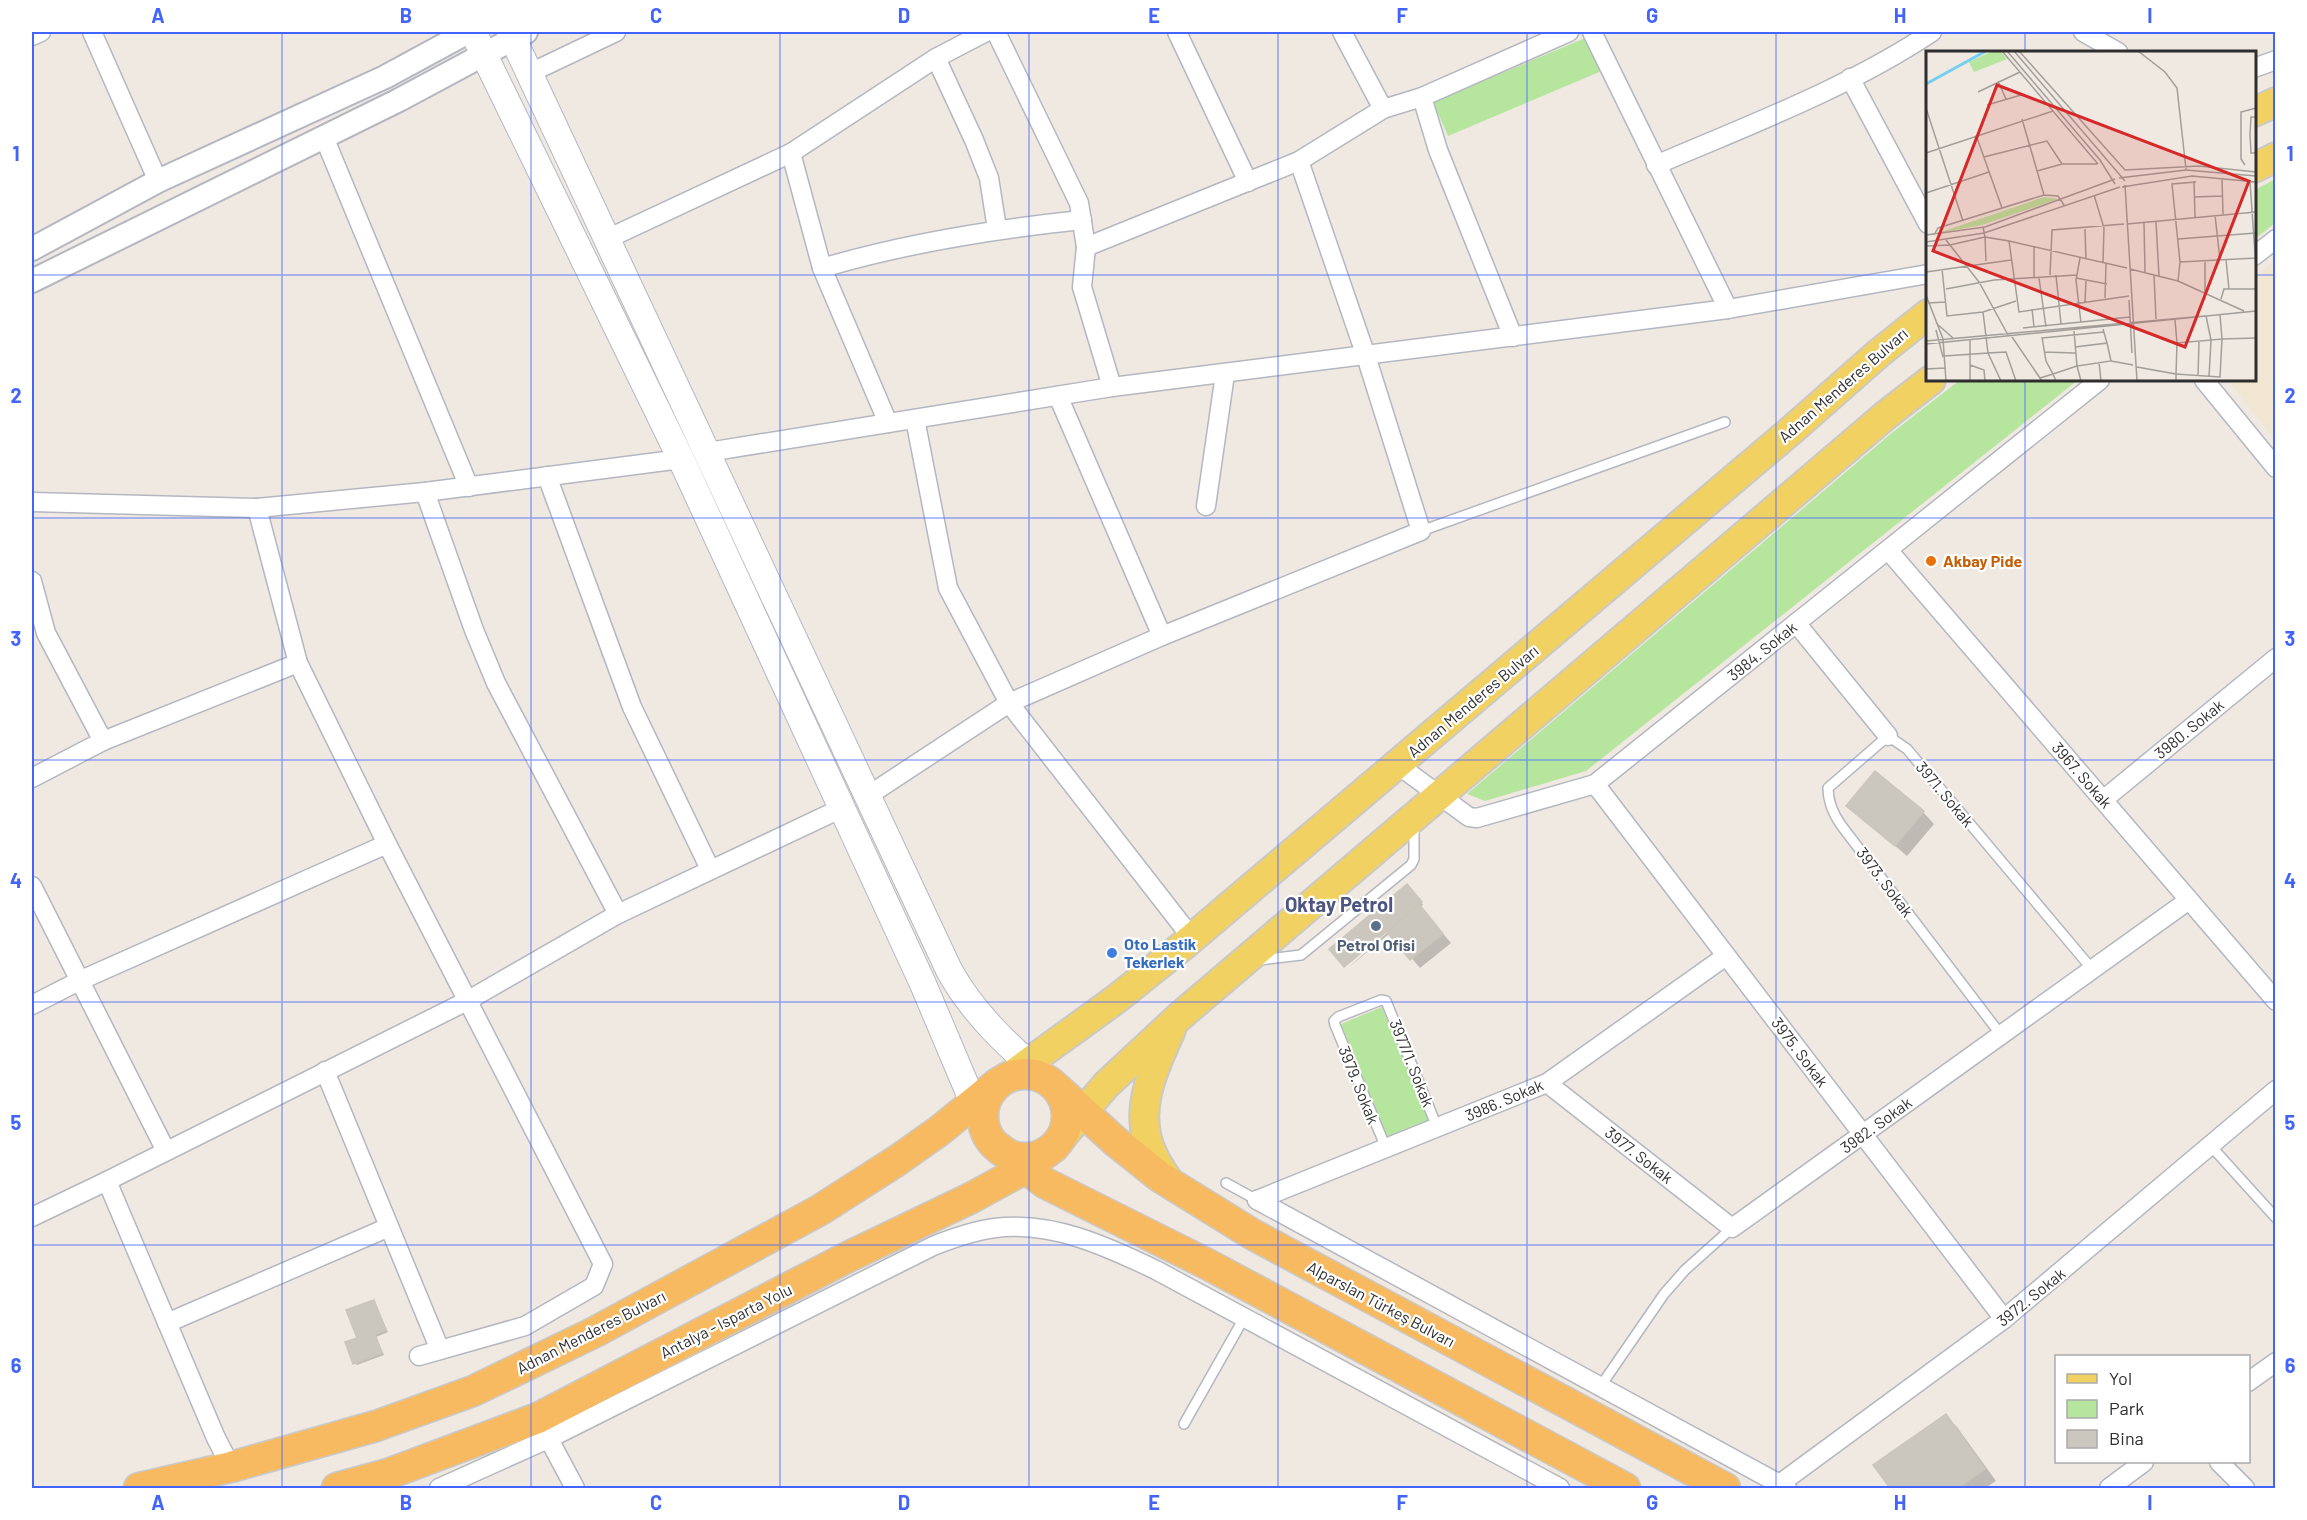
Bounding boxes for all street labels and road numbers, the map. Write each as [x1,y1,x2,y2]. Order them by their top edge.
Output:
street label: Adnan Menderes Bulvarı [1774,323,1911,446]
street label: 3984. Sokak [1723,617,1800,684]
street label: Adnan Menderes Bulvarı [1404,640,1542,761]
street label: 3980. Sokak [2150,695,2227,762]
street label: 3967. Sokak [2048,738,2116,812]
street label: 3971. Sokak [1913,757,1978,830]
street label: 3973. Sokak [1853,843,1918,920]
street label: 3975. Sokak [1768,1013,1833,1090]
street label: 3977/1. Sokak [1386,1016,1439,1109]
street label: 3979. Sokak [1335,1043,1384,1127]
street label: 3986. Sokak [1462,1075,1546,1124]
street label: 3982. Sokak [1836,1092,1915,1157]
street label: 3977. Sokak [1602,1122,1677,1187]
street label: Alparslan Türkeş Bulvarı [1304,1257,1458,1351]
street label: 3972. Sokak [1993,1263,2069,1330]
street label: Antalya - Isparta Yolu [657,1279,795,1362]
street label: Adnan Menderes Bulvarı [513,1286,668,1377]

